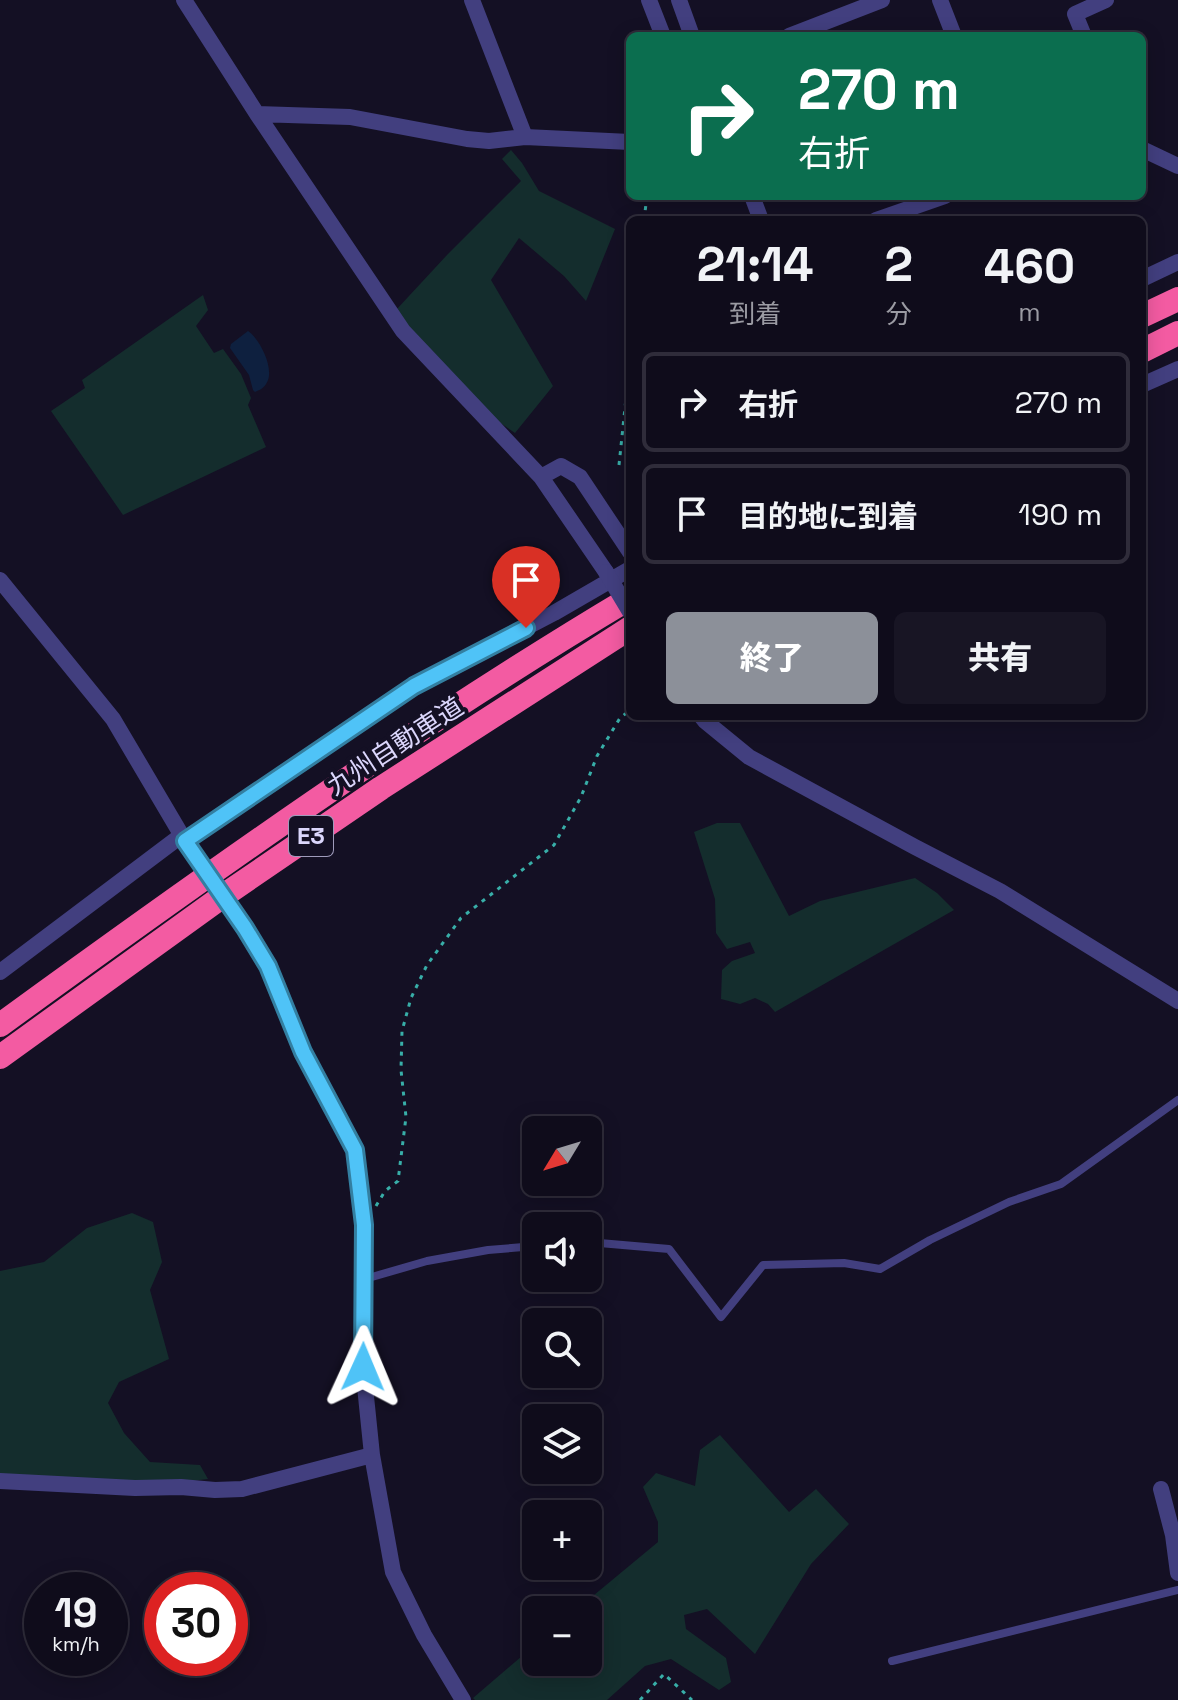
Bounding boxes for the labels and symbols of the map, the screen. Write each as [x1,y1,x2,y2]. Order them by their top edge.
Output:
pin [492,546,560,628]
street label: 九州自動車道 [320,689,470,803]
road number: E3 [289,816,333,856]
north arrow [522,1116,602,1196]
position arrow [321,1325,405,1409]
speed limit sign: 30 [144,1572,248,1676]

